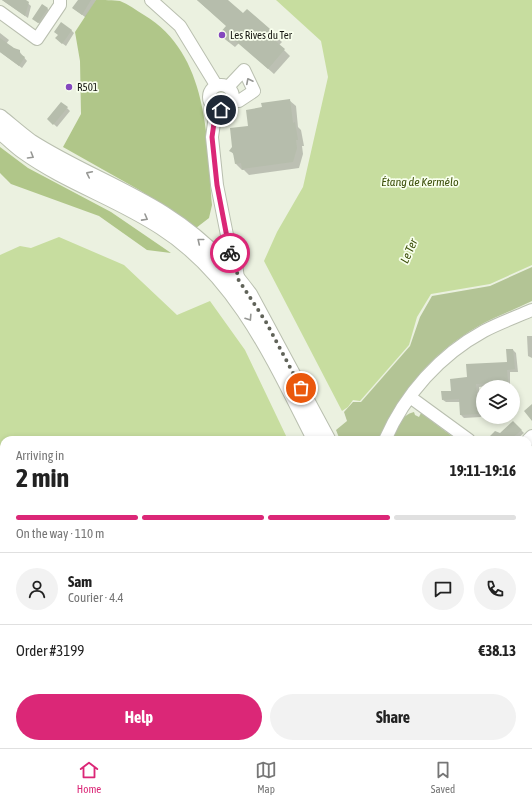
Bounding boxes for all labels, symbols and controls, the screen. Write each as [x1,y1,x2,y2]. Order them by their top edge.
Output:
place label: Les Rives du Ter [230,29,293,41]
marker: Les Rives du Ter [217,30,227,40]
one-way arrow [247,78,254,85]
place label: R501 [77,81,98,93]
marker: R501 [64,82,74,92]
pin [204,93,238,127]
icon: home [210,99,232,121]
one-way arrow [27,151,34,158]
one-way arrow [86,171,94,179]
water label: Étang de Kermélo [381,175,459,189]
one-way arrow [141,213,148,220]
courier [210,233,250,273]
water label: Le Ter [397,236,421,265]
one-way arrow [198,239,205,246]
icon: bike [219,242,241,264]
one-way arrow [244,314,252,321]
pin [284,371,318,405]
icon: bag [290,377,312,399]
map controls [476,380,520,424]
button: layers [476,380,520,424]
text: Arriving in [16,448,64,463]
text: 19:11–19:16 [450,462,516,479]
text: 2 min [16,463,69,493]
text: On the way · 110 m [16,526,104,541]
button: person [16,568,58,610]
button: chat [422,568,464,610]
button: phone [474,568,516,610]
text: Sam [68,573,92,590]
text: Courier · 4.4 [68,590,124,605]
text: Order #3199 [16,642,84,659]
text: €38.13 [478,642,516,659]
button: Help [16,694,262,740]
button: Share [270,694,516,740]
tab: Home [77,759,101,795]
tab: Map [255,759,277,795]
tab: Saved [431,759,455,795]

